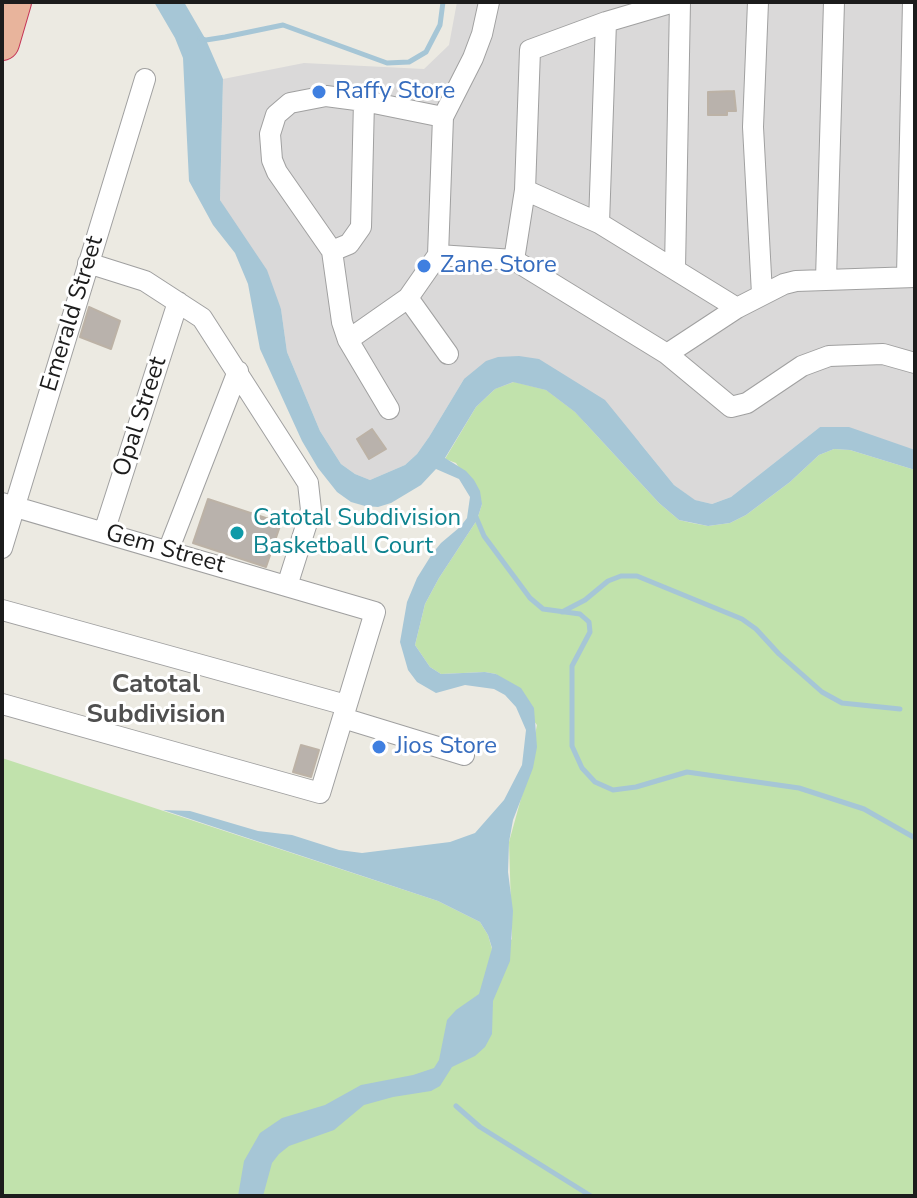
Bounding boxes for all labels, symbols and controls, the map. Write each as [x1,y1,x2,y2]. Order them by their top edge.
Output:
place label: Raffy Store [335,78,455,106]
marker: Raffy Store [310,83,328,101]
street label: Emerald Street [36,233,110,395]
place label: Zane Store [440,252,557,280]
marker: Zane Store [415,257,433,275]
street label: Opal Street [108,354,174,480]
place label: Catotal Subdivision Basketball Court [253,505,461,561]
street label: Gem Street [102,519,228,581]
marker: Catotal Subdivision Basketball Court [228,524,246,542]
district label: Catotal Subdivision [86,670,226,732]
place label: Jios Store [395,733,497,761]
marker: Jios Store [370,738,388,756]

